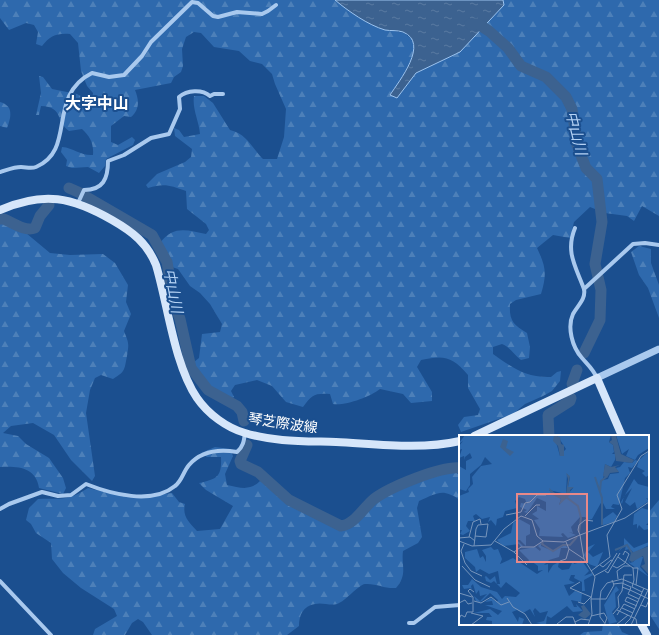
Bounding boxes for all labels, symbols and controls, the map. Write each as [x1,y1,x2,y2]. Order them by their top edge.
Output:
district label: 大字中山 [65,94,129,113]
water label: 中山川 [562,109,591,159]
water label: 中山川 [160,267,187,317]
street label: 琴芝際波線 [247,410,319,436]
inset map [459,435,649,625]

